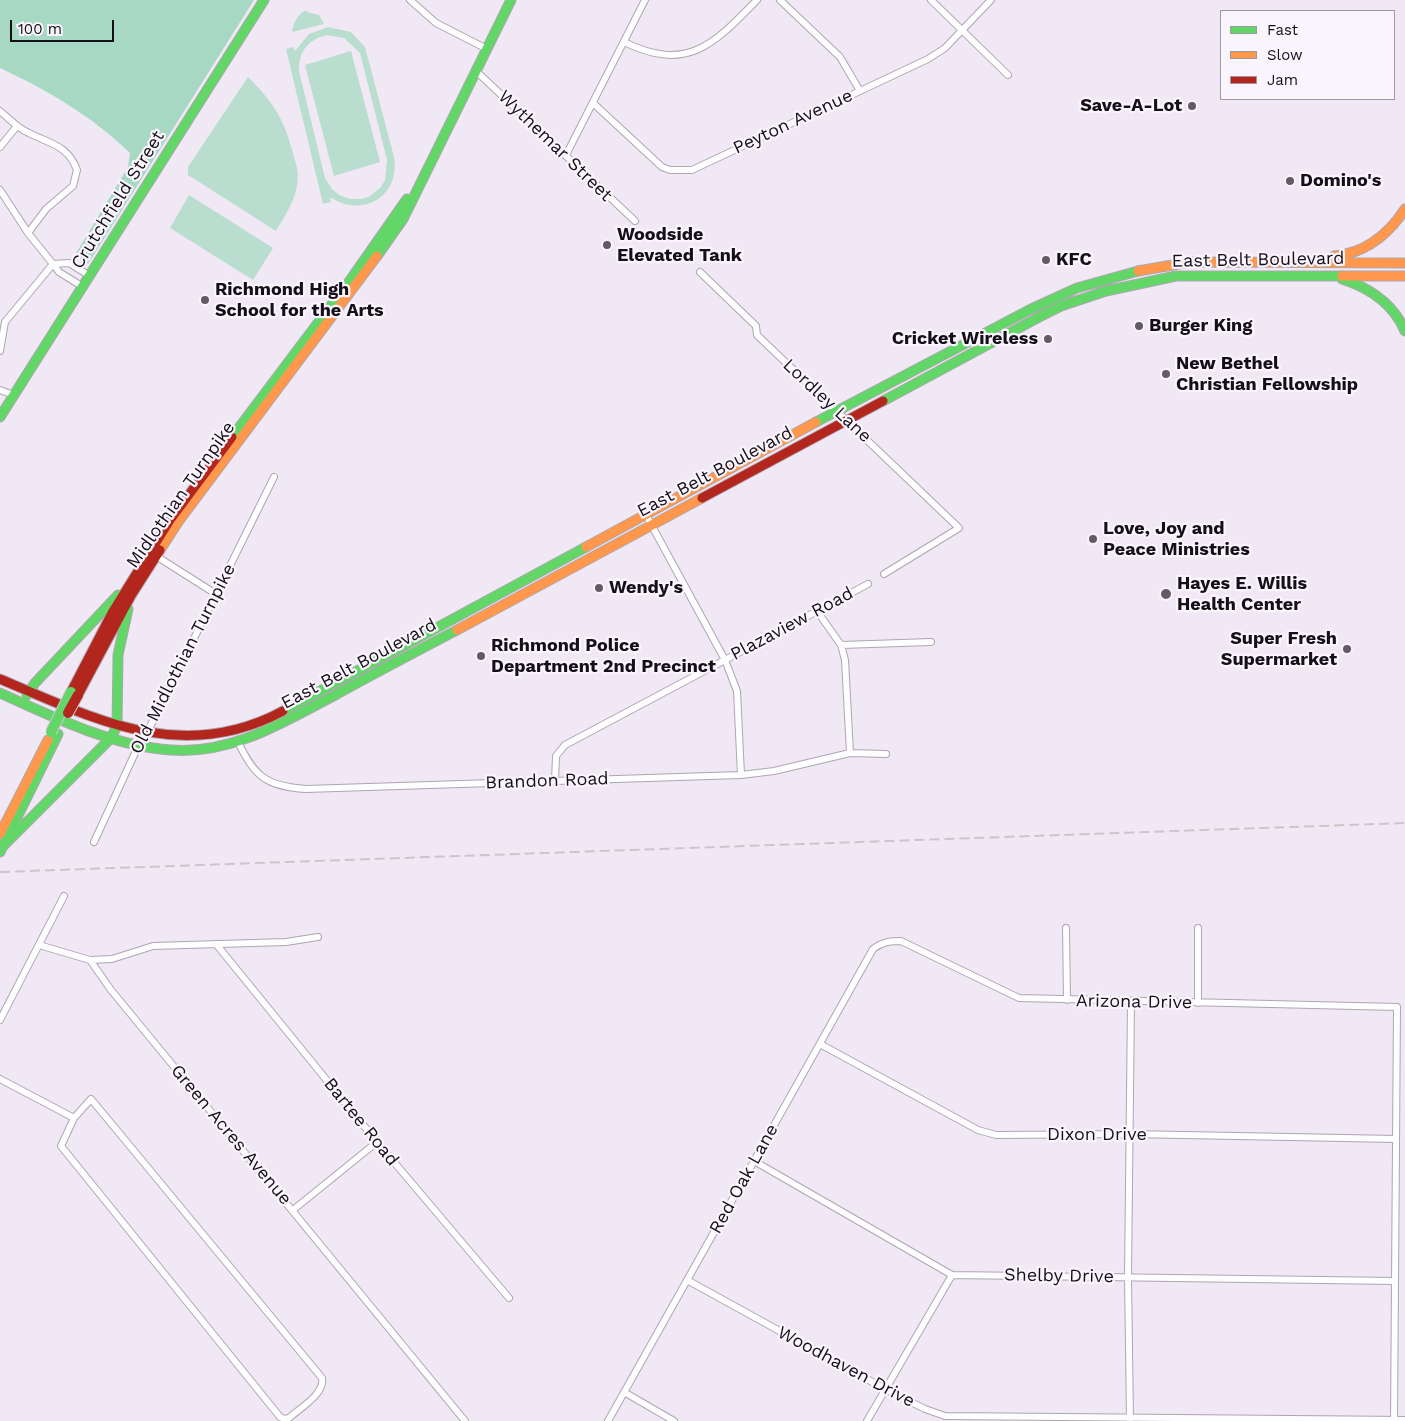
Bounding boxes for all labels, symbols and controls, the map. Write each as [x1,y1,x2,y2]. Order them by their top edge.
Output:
scale bar [12,10,116,42]
legend [1220,10,1395,100]
text: 100 m [18,20,62,38]
text: Fast [1267,21,1298,39]
text: Slow [1267,46,1303,64]
text: Jam [1267,71,1298,89]
street label: Peyton Avenue [730,85,856,159]
street label: Wythemar Street [493,86,617,206]
place label: Save-A-Lot [1080,95,1182,117]
marker: Save-A-Lot [1186,100,1198,112]
street label: Crutchfield Street [67,127,169,273]
place label: Domino's [1300,170,1381,192]
marker: Domino's [1284,175,1296,187]
place label: Woodside Elevated Tank [617,224,742,266]
marker: Woodside Elevated Tank [601,239,613,251]
street label: East Belt Boulevard [1171,248,1345,272]
place label: KFC [1056,249,1092,271]
marker: KFC [1040,254,1052,266]
place label: Richmond High School for the Arts [215,279,384,322]
marker: Richmond High School for the Arts [199,294,211,306]
place label: Burger King [1149,315,1252,337]
marker: Burger King [1133,320,1145,332]
place label: Cricket Wireless [892,328,1038,350]
marker: Cricket Wireless [1042,333,1054,345]
place label: New Bethel Christian Fellowship [1176,353,1358,396]
street label: Lordley Lane [778,355,876,447]
marker: New Bethel Christian Fellowship [1160,368,1172,380]
street label: Midlothian Turnpike [122,417,240,573]
street label: East Belt Boulevard [634,422,796,522]
place label: Love, Joy and Peace Ministries [1103,518,1250,560]
marker: Love, Joy and Peace Ministries [1087,533,1099,545]
street label: Old Midlothian Turnpike [126,560,240,758]
place label: Hayes E. Willis Health Center [1177,573,1307,616]
place label: Wendy's [609,577,683,599]
marker: Wendy's [593,582,605,594]
street label: Plazaview Road [727,583,857,665]
marker: Hayes E. Willis Health Center [1159,587,1173,601]
street label: East Belt Boulevard [278,614,440,714]
place label: Super Fresh Supermarket [1221,628,1337,670]
place label: Richmond Police Department 2nd Precinct [491,635,716,678]
marker: Super Fresh Supermarket [1341,643,1353,655]
marker: Richmond Police Department 2nd Precinct [475,650,487,662]
street label: Brandon Road [485,768,609,794]
street label: Arizona Drive [1076,990,1192,1014]
street label: Green Acres Avenue [166,1060,296,1210]
street label: Bartee Road [319,1074,403,1170]
street label: Red Oak Lane [705,1120,783,1238]
street label: Dixon Drive [1047,1124,1147,1146]
street label: Shelby Drive [1004,1264,1114,1288]
street label: Woodhaven Drive [774,1322,918,1412]

